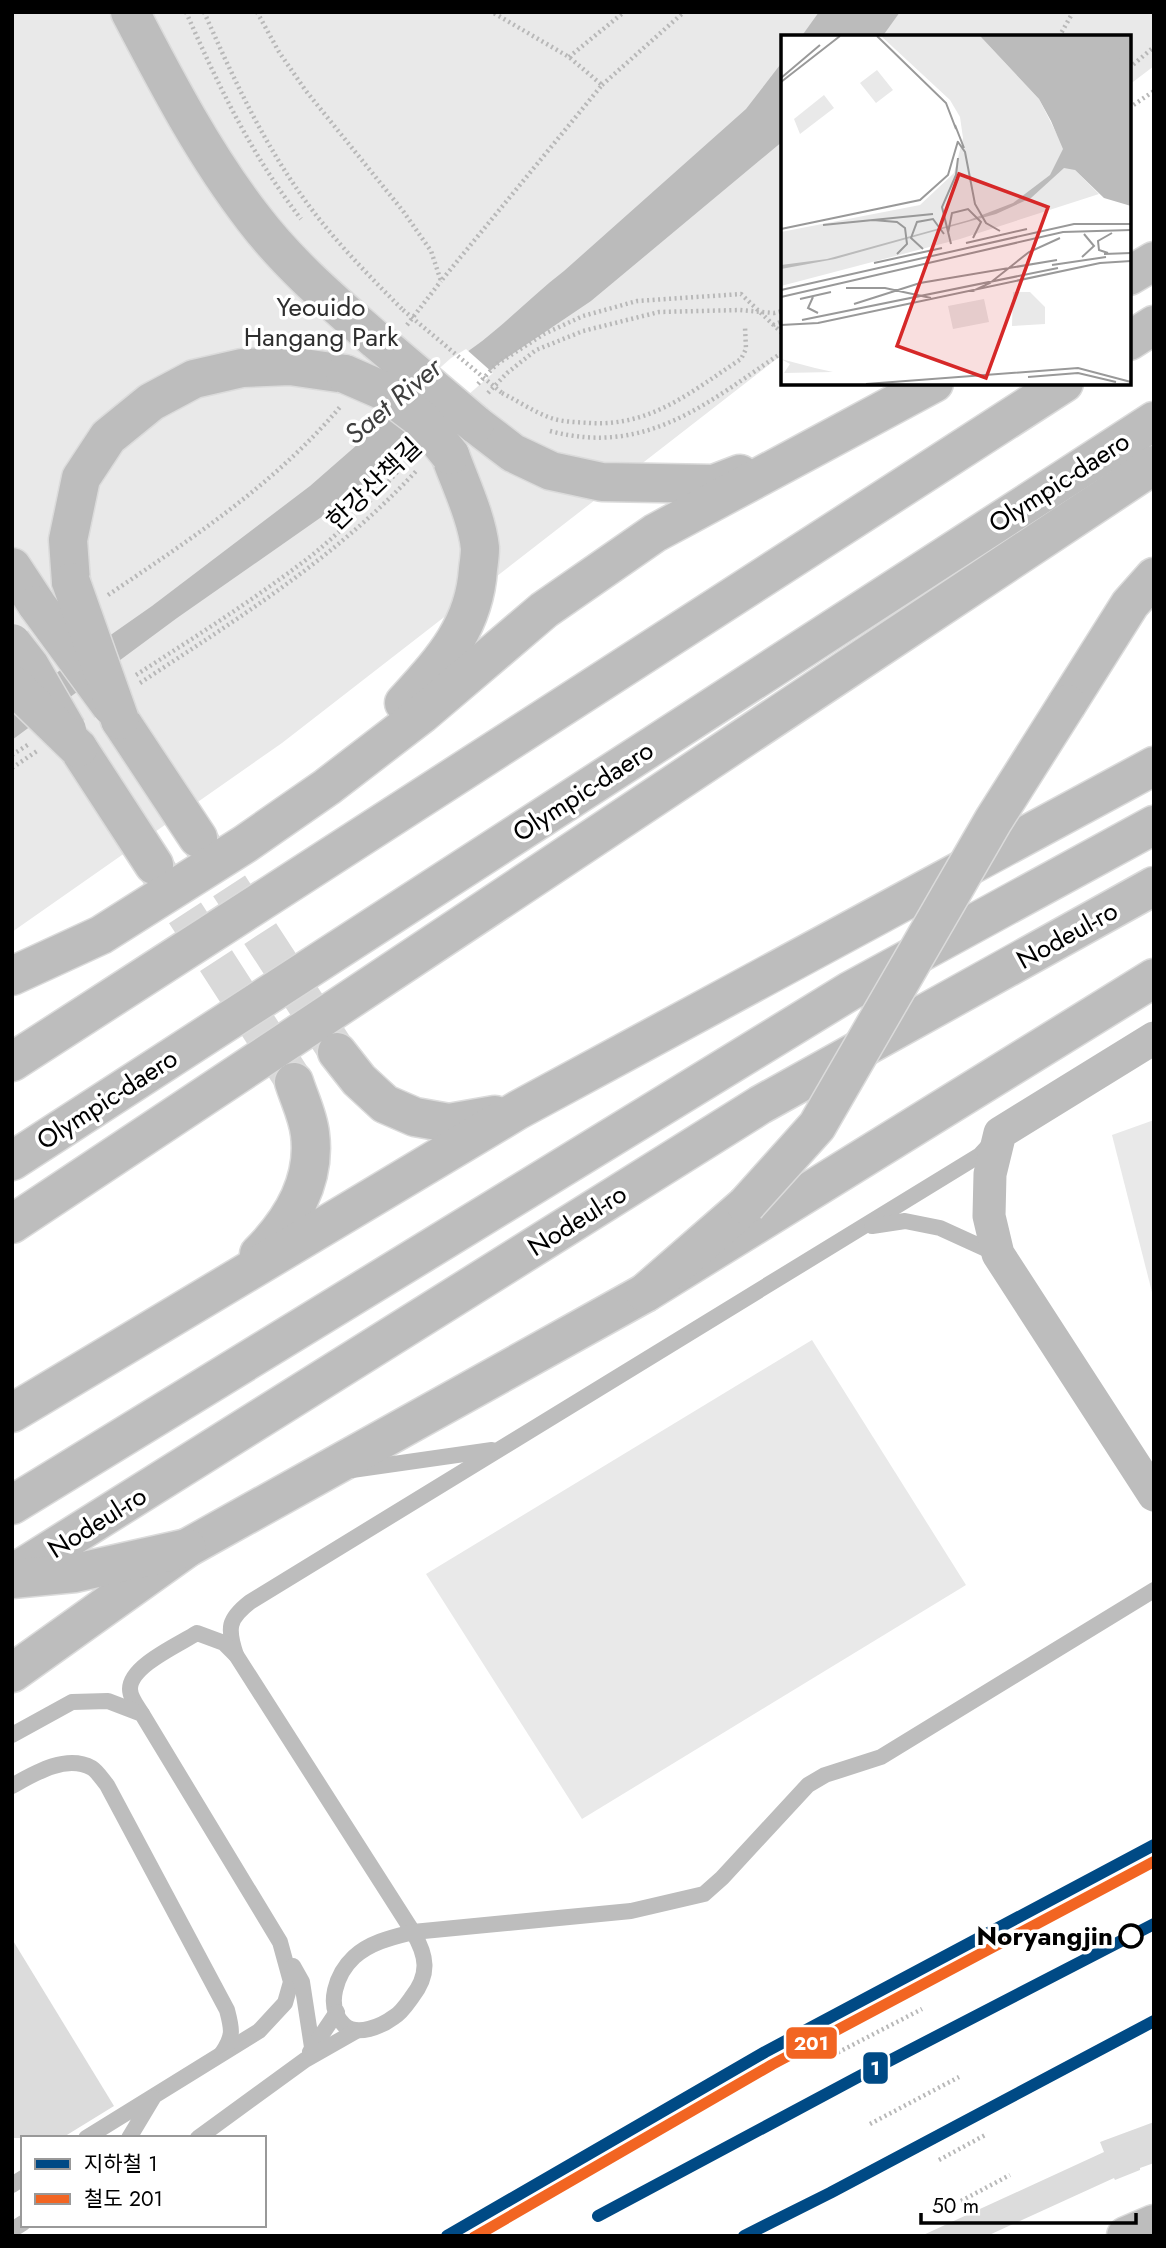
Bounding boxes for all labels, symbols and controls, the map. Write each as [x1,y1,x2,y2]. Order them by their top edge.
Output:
inset map [781,35,1131,385]
park label: Yeouido Hangang Park [244,288,399,356]
water label: Saet River [335,347,452,454]
street label: Olympic-daero [981,422,1137,542]
street label: 한강산책길 [318,429,430,539]
street label: Olympic-daero [505,731,661,851]
street label: Nodeul-ro [1010,892,1124,978]
street label: Olympic-daero [29,1039,185,1159]
street label: Nodeul-ro [520,1175,634,1265]
street label: Nodeul-ro [40,1477,154,1567]
place label: Noryangjin [976,1917,1113,1955]
marker: Noryangjin [1119,1924,1143,1948]
line badge: 201 [785,2026,838,2060]
text: 201 [794,2030,828,2057]
line badge: 1 [862,2051,889,2085]
text: 1 [870,2055,880,2082]
legend [21,2136,266,2227]
text: 지하철 1 [84,2149,158,2179]
scale bar [921,2182,1136,2226]
text: 철도 201 [84,2184,163,2214]
text: 50 m [932,2191,979,2221]

